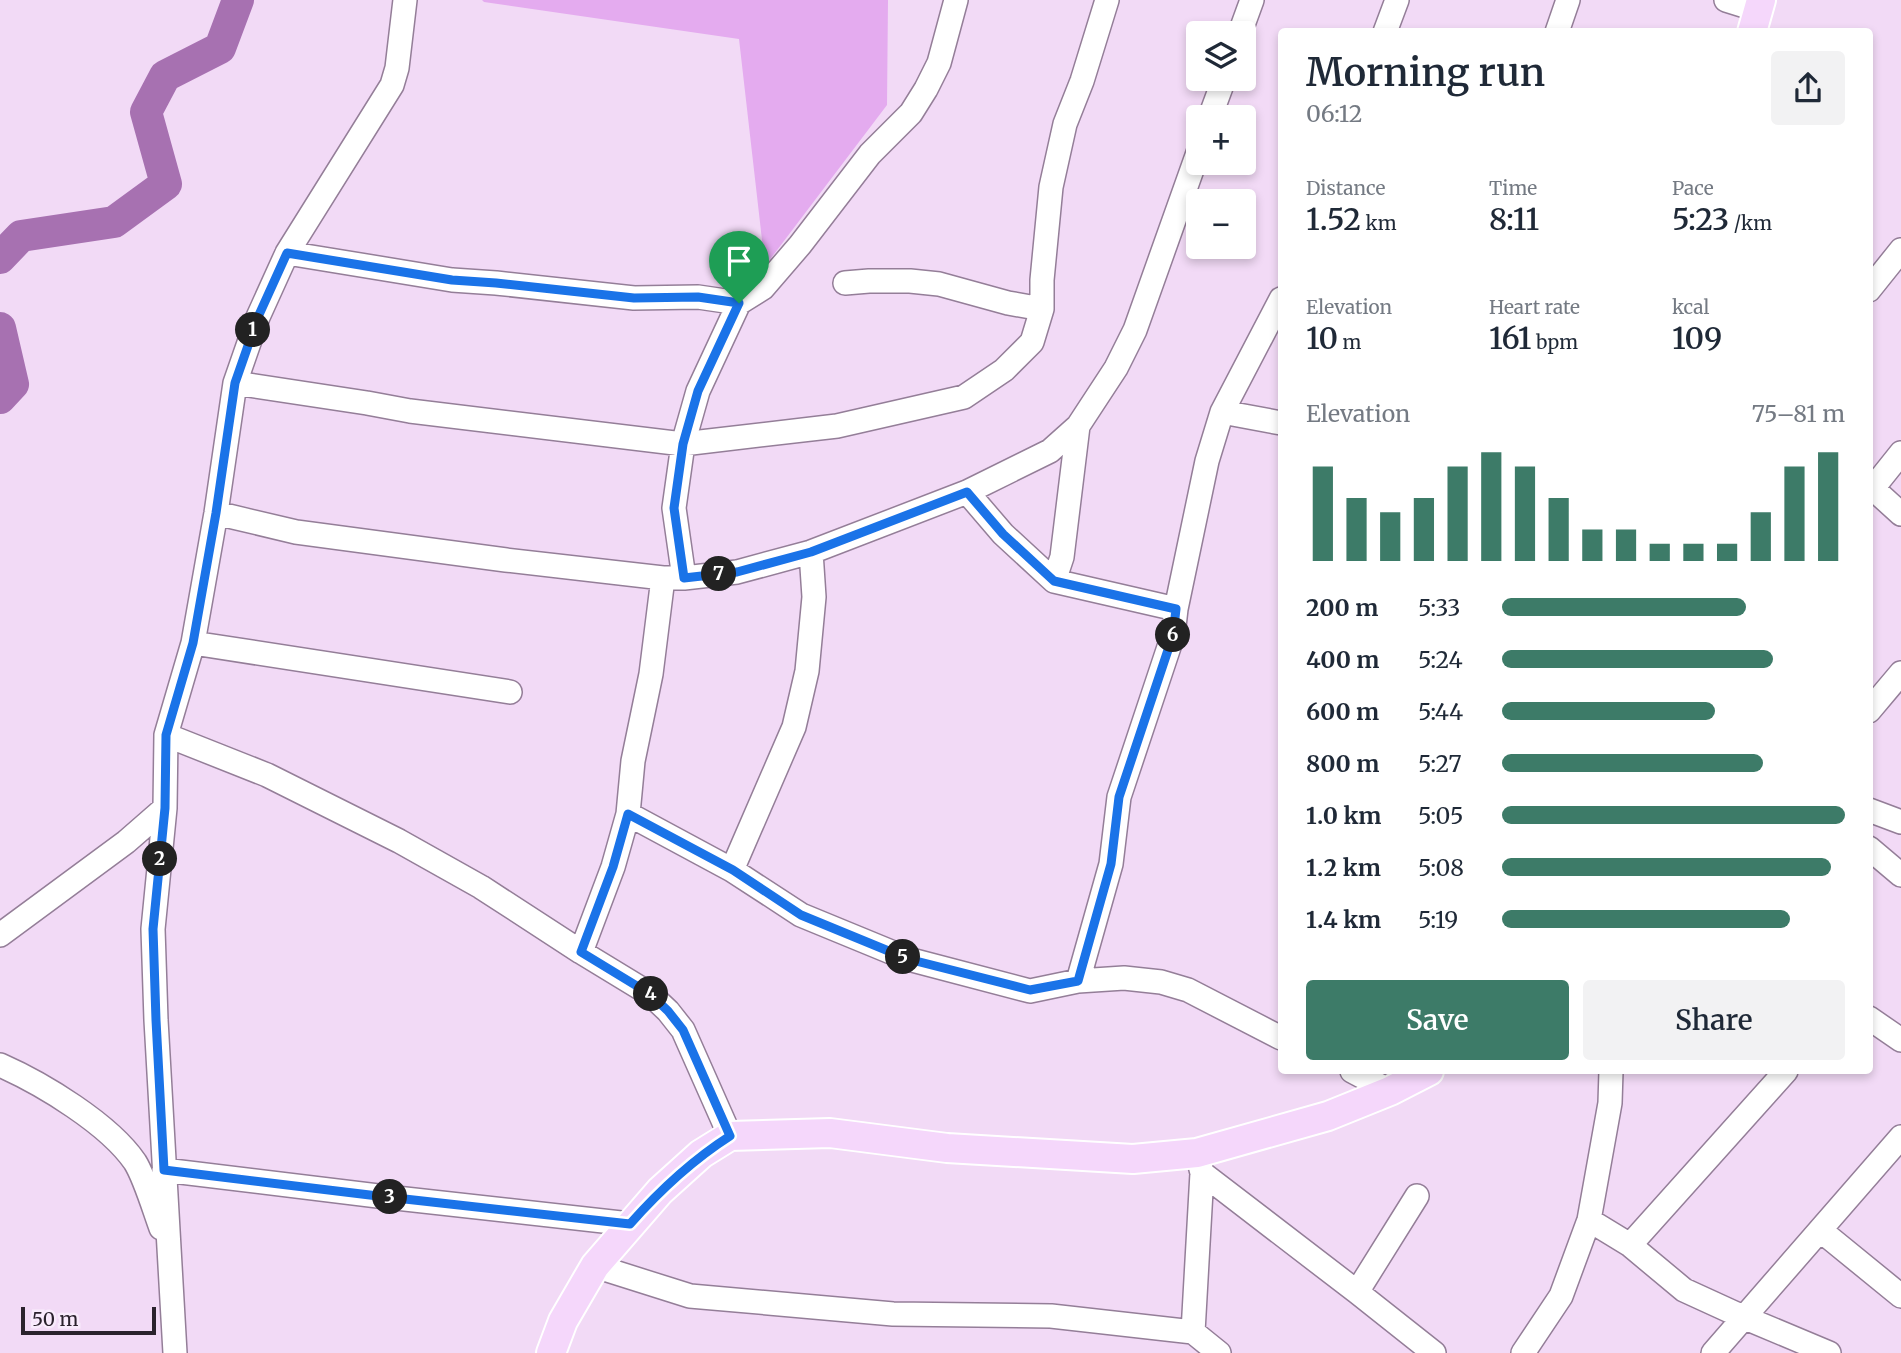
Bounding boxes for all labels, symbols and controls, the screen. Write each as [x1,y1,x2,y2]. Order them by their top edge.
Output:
map controls [1186,21,1256,259]
button: layers [1186,21,1256,91]
text: Morning run [1306,49,1545,96]
button: share [1771,51,1845,125]
text: 06:12 [1306,99,1363,128]
button: + [1186,105,1256,175]
text: Distance [1306,176,1385,200]
text: Time [1489,176,1537,200]
text: Pace [1672,176,1714,200]
button: − [1186,189,1256,259]
text: 1.52 [1306,200,1361,238]
text: 8:11 [1489,200,1539,238]
text: 5:23 [1672,200,1729,238]
text: km [1361,211,1397,235]
text: /km [1729,211,1772,235]
pin [709,231,769,303]
icon: arrive [720,242,758,280]
text: Elevation [1306,295,1392,319]
text: Heart rate [1489,295,1580,319]
text: kcal [1672,295,1709,319]
pin: 1 [236,312,270,348]
text: 1 [248,317,257,341]
text: 10 [1306,319,1338,357]
text: 161 [1489,319,1532,357]
text: 109 [1672,319,1722,357]
text: m [1338,330,1361,354]
text: bpm [1532,330,1578,354]
text: Elevation [1306,399,1410,428]
text: 75–81 m [1752,399,1845,428]
pin: 7 [702,556,736,592]
text: 7 [713,561,724,585]
text: 200 m [1306,593,1378,622]
text: 5:33 [1418,593,1460,622]
pin: 6 [1156,618,1190,652]
text: 6 [1167,622,1178,646]
text: 400 m [1306,645,1380,674]
text: 5:24 [1418,645,1463,674]
text: 600 m [1306,697,1379,726]
text: 5:44 [1418,697,1463,726]
text: 800 m [1306,749,1379,778]
text: 5:27 [1418,749,1462,778]
text: 1.0 km [1306,801,1381,830]
text: 5:05 [1418,801,1463,830]
pin: 2 [142,842,178,876]
text: 2 [154,846,165,870]
text: 1.2 km [1306,853,1381,882]
text: 5:08 [1418,853,1464,882]
text: 1.4 km [1306,905,1381,934]
text: 5:19 [1418,905,1458,934]
pin: 5 [886,940,920,974]
text: 5 [897,944,908,968]
pin: 4 [634,976,668,1012]
button: Save [1306,980,1569,1060]
button: Share [1583,980,1845,1060]
text: 4 [644,981,657,1005]
pin: 3 [372,1180,408,1214]
text: 3 [384,1184,395,1208]
scale bar [21,1304,156,1336]
text: 50 m [32,1307,78,1331]

